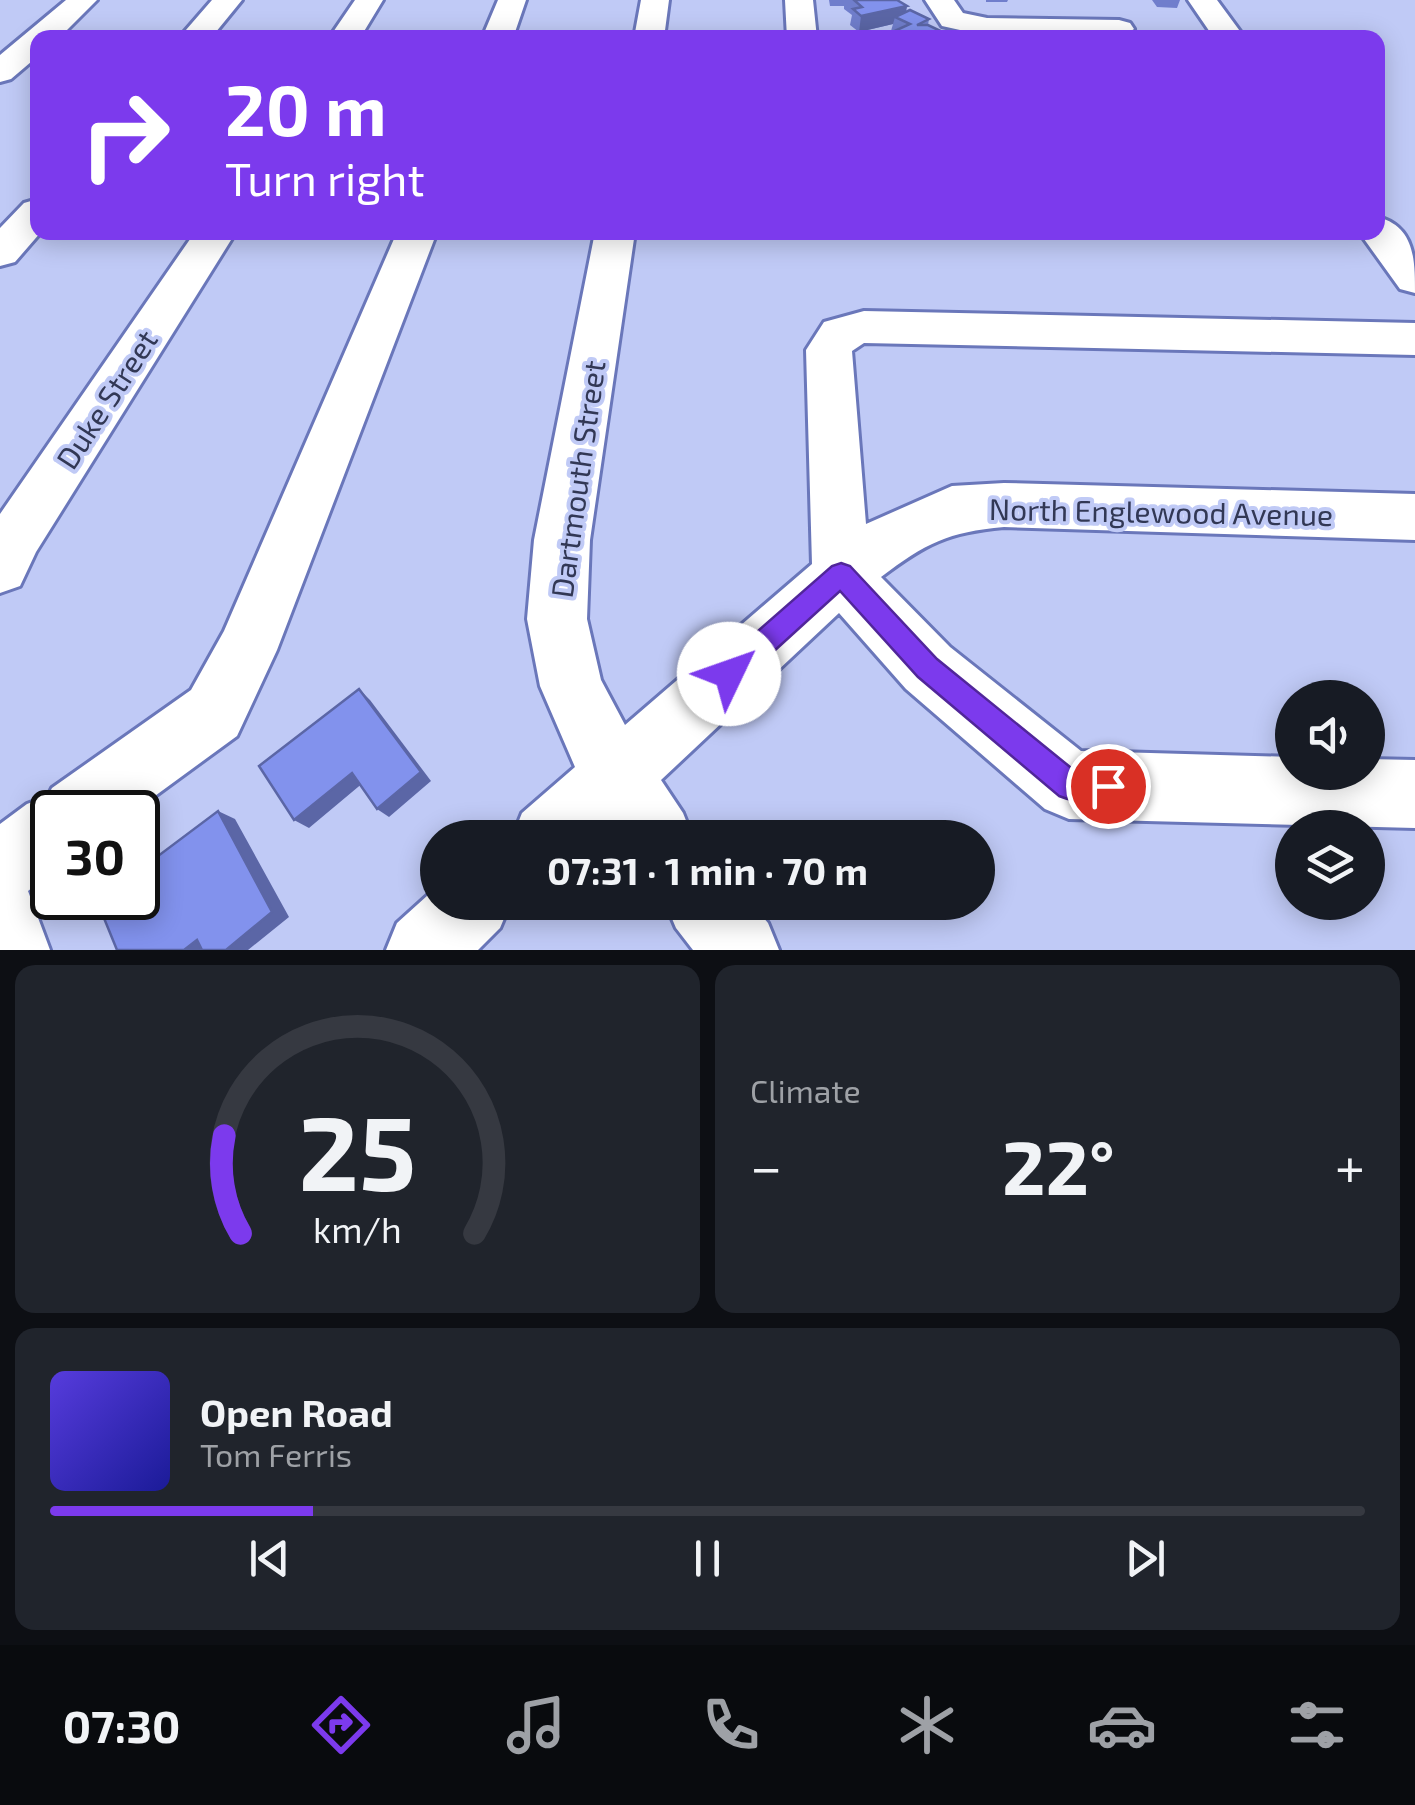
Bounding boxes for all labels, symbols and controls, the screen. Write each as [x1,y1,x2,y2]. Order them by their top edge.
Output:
text: 20 m [225,66,387,150]
icon: right [60,70,190,200]
text: Turn right [225,151,425,205]
street label: Duke Street [48,323,164,475]
street label: Dartmouth Street [543,358,611,600]
street label: North Englewood Avenue [989,490,1333,532]
position arrow [677,622,781,726]
map controls [1275,680,1385,920]
button: sound [1275,680,1385,790]
pin [1066,744,1151,829]
icon: arrive [1081,759,1136,814]
speed limit sign: 30 [30,790,160,920]
button: layers [1275,810,1385,920]
text: 07:31 · 1 min · 70 m [547,847,868,893]
text: Climate [750,1071,861,1109]
text: 25 [299,1087,416,1212]
text: 22° [1002,1120,1115,1210]
text: − [750,1132,782,1198]
text: + [1335,1132,1365,1198]
text: km/h [313,1207,402,1250]
text: Open Road [200,1389,393,1435]
text: Tom Ferris [200,1435,352,1473]
icon: previous [242,1531,297,1586]
icon: pause [680,1531,735,1586]
icon: next [1118,1531,1173,1586]
icon: directions [306,1690,376,1760]
icon: music [501,1690,571,1760]
icon: phone [696,1690,766,1760]
icon: climate [892,1690,962,1760]
icon: car [1087,1690,1157,1760]
icon: filters [1282,1690,1352,1760]
text: 07:30 [63,1698,180,1752]

